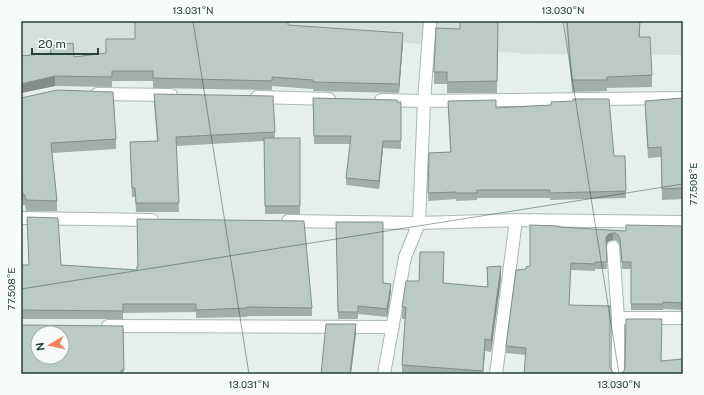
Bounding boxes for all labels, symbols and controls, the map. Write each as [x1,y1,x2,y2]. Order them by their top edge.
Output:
text: 13.031°N [172,4,214,16]
text: 13.030°N [541,4,585,16]
scale bar [32,30,98,56]
text: 20 m [38,37,66,51]
text: 77.508°E [687,163,699,205]
text: 77.508°E [5,268,17,310]
north arrow [30,325,70,365]
text: N [34,341,47,352]
text: 13.031°N [228,378,270,390]
text: 13.030°N [597,378,641,390]

